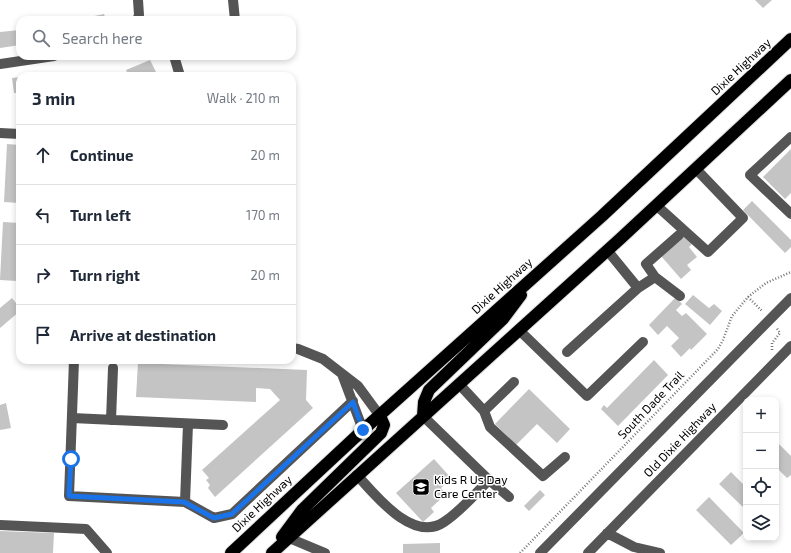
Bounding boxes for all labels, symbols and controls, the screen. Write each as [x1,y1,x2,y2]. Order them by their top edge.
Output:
search box [16,16,296,60]
icon: search [30,27,52,49]
text: Search here [62,29,143,47]
street label: Dixie Highway [707,35,774,98]
text: 3 min [32,88,75,108]
text: Walk · 210 m [207,90,280,106]
icon: ahead [32,144,54,166]
text: Continue [70,146,133,164]
text: 20 m [251,147,280,163]
icon: left [32,204,54,226]
text: Turn left [70,206,131,224]
text: 170 m [246,207,280,223]
street label: Dixie Highway [468,254,535,316]
icon: right [32,264,54,286]
text: Turn right [70,266,140,284]
text: 20 m [251,267,280,283]
icon: arrive [32,324,54,346]
text: Arrive at destination [70,326,216,344]
street label: South Dade Trail [614,367,686,441]
map controls [743,397,779,541]
button: + [743,397,779,433]
street label: Old Dixie Highway [640,399,719,479]
route end [354,421,372,439]
button: − [743,433,779,469]
route start [62,450,80,468]
button: locate [743,469,779,505]
street label: Dixie Highway [228,472,295,535]
place label: Kids R Us Day Care Center [434,472,508,500]
school or university icon: Kids R Us Day Care Center [411,477,431,497]
button: layers [743,505,779,541]

